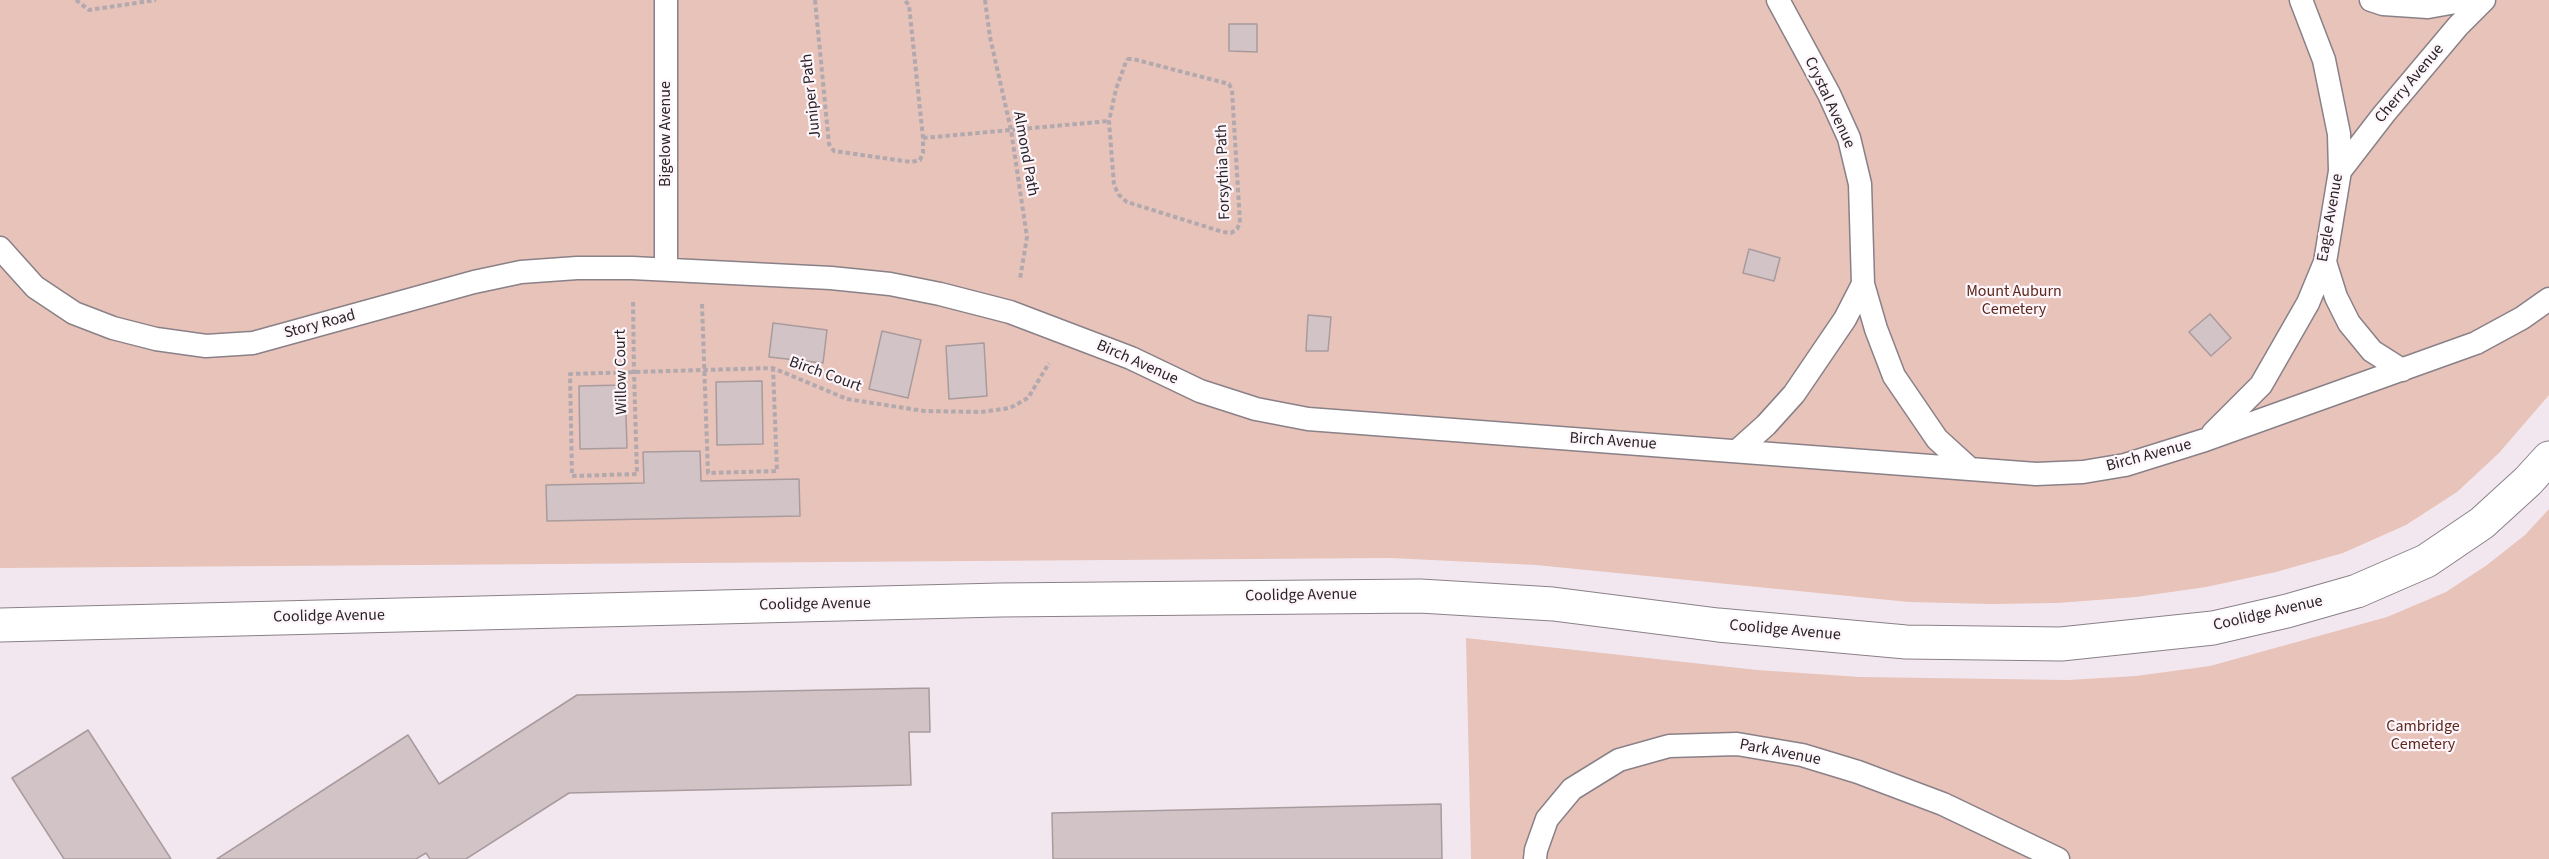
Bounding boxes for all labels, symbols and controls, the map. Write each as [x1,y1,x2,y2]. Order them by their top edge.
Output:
street label: Cherry Avenue [2371,41,2449,127]
street label: Juniper Path [798,53,826,139]
street label: Crystal Avenue [1799,54,1859,152]
street label: Bigelow Avenue [656,81,676,187]
street label: Almond Path [1008,110,1042,198]
street label: Forsythia Path [1213,124,1235,220]
street label: Eagle Avenue [2314,172,2348,264]
park label: Mount Auburn Cemetery [1966,282,2062,320]
street label: Story Road [282,306,358,344]
street label: Willow Court [612,329,632,415]
street label: Birch Avenue [1093,336,1181,390]
street label: Birch Court [786,353,864,397]
street label: Birch Avenue [1569,429,1657,455]
street label: Birch Avenue [2104,435,2194,477]
street label: Coolidge Avenue [1245,585,1357,607]
street label: Coolidge Avenue [2211,592,2325,636]
street label: Coolidge Avenue [759,594,871,616]
street label: Coolidge Avenue [273,606,385,628]
street label: Coolidge Avenue [1729,617,1841,645]
park label: Cambridge Cemetery [2386,717,2460,755]
street label: Park Avenue [1738,736,1822,770]

